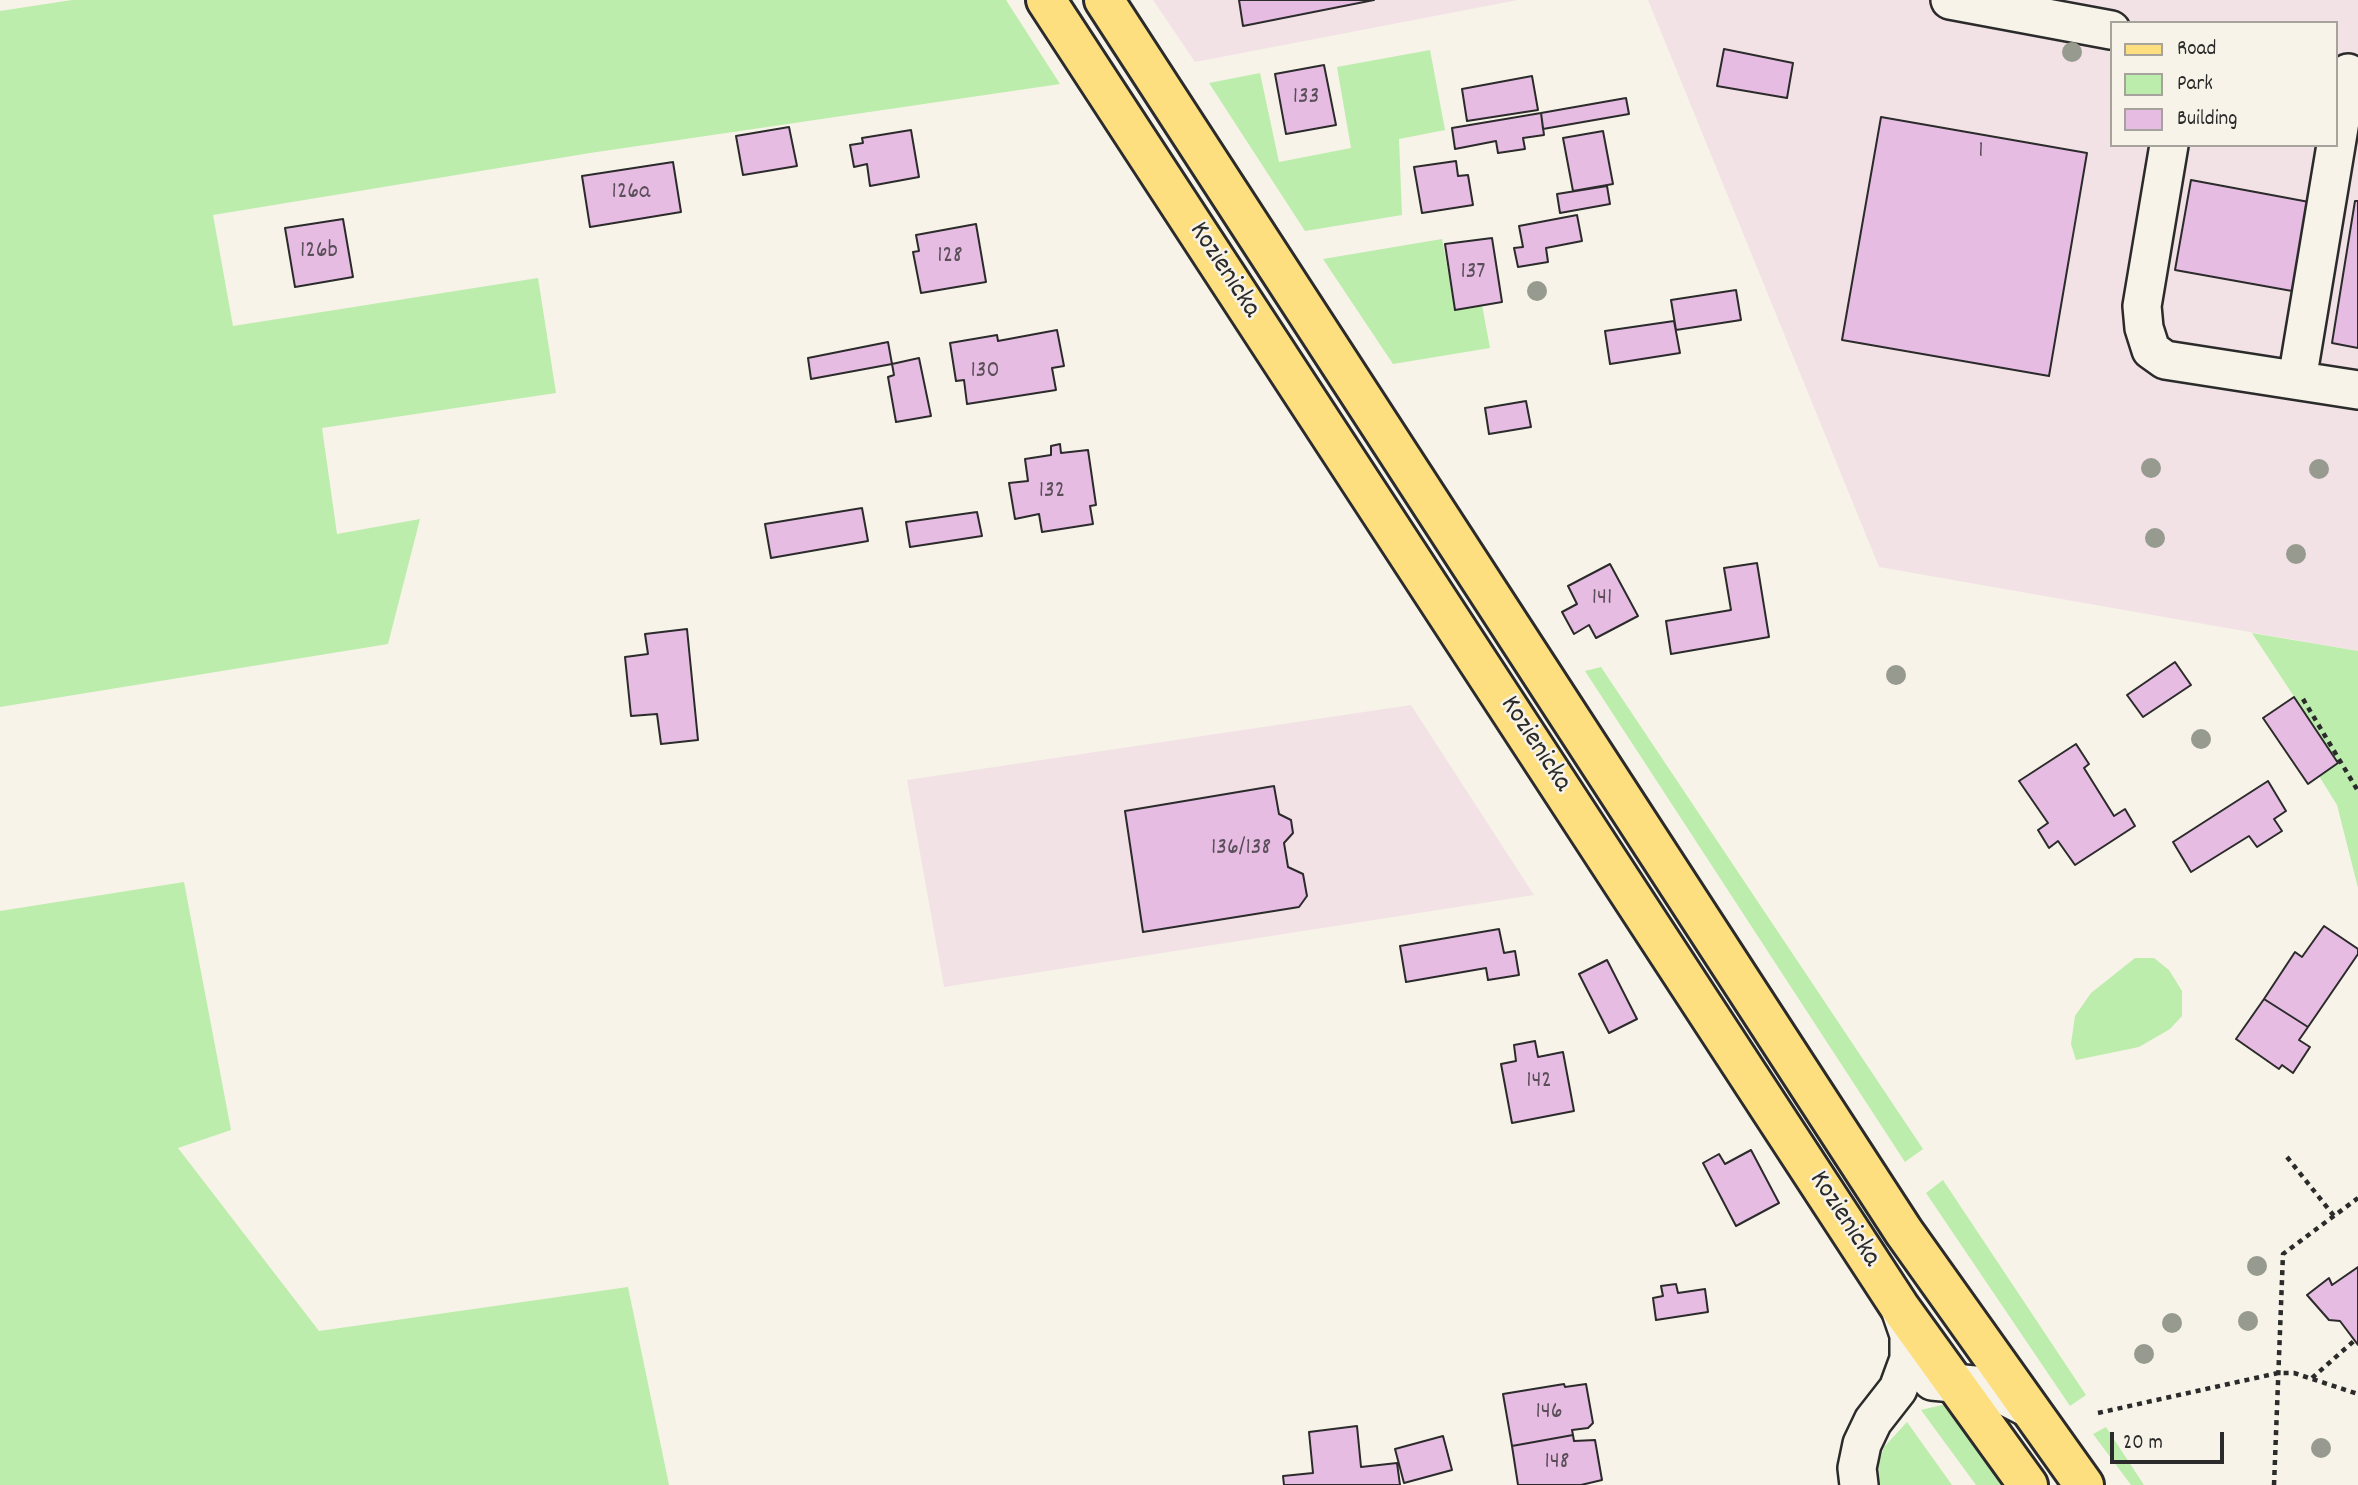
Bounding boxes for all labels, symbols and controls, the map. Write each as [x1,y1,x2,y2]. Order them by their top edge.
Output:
legend [2110,21,2337,147]
text: Road [2177,35,2216,65]
text: Park [2177,70,2213,100]
house number: 133 [1293,85,1319,113]
text: Building [2177,105,2237,135]
house number: 1 [1978,139,1984,167]
house number: 126a [612,180,650,208]
street label: Kozienicka [1180,217,1266,325]
house number: 126b [300,239,338,267]
house number: 128 [937,244,963,272]
house number: 137 [1460,260,1486,288]
house number: 130 [971,359,999,387]
house number: 132 [1039,479,1065,507]
house number: 141 [1592,586,1612,614]
street label: Kozienicka [1491,691,1577,799]
house number: 136/138 [1211,836,1271,864]
house number: 142 [1526,1069,1552,1097]
street label: Kozienicka [1800,1166,1886,1274]
house number: 146 [1536,1400,1562,1428]
scale bar [2113,1418,2227,1462]
text: 20 m [2123,1429,2163,1459]
house number: 148 [1545,1450,1569,1478]

